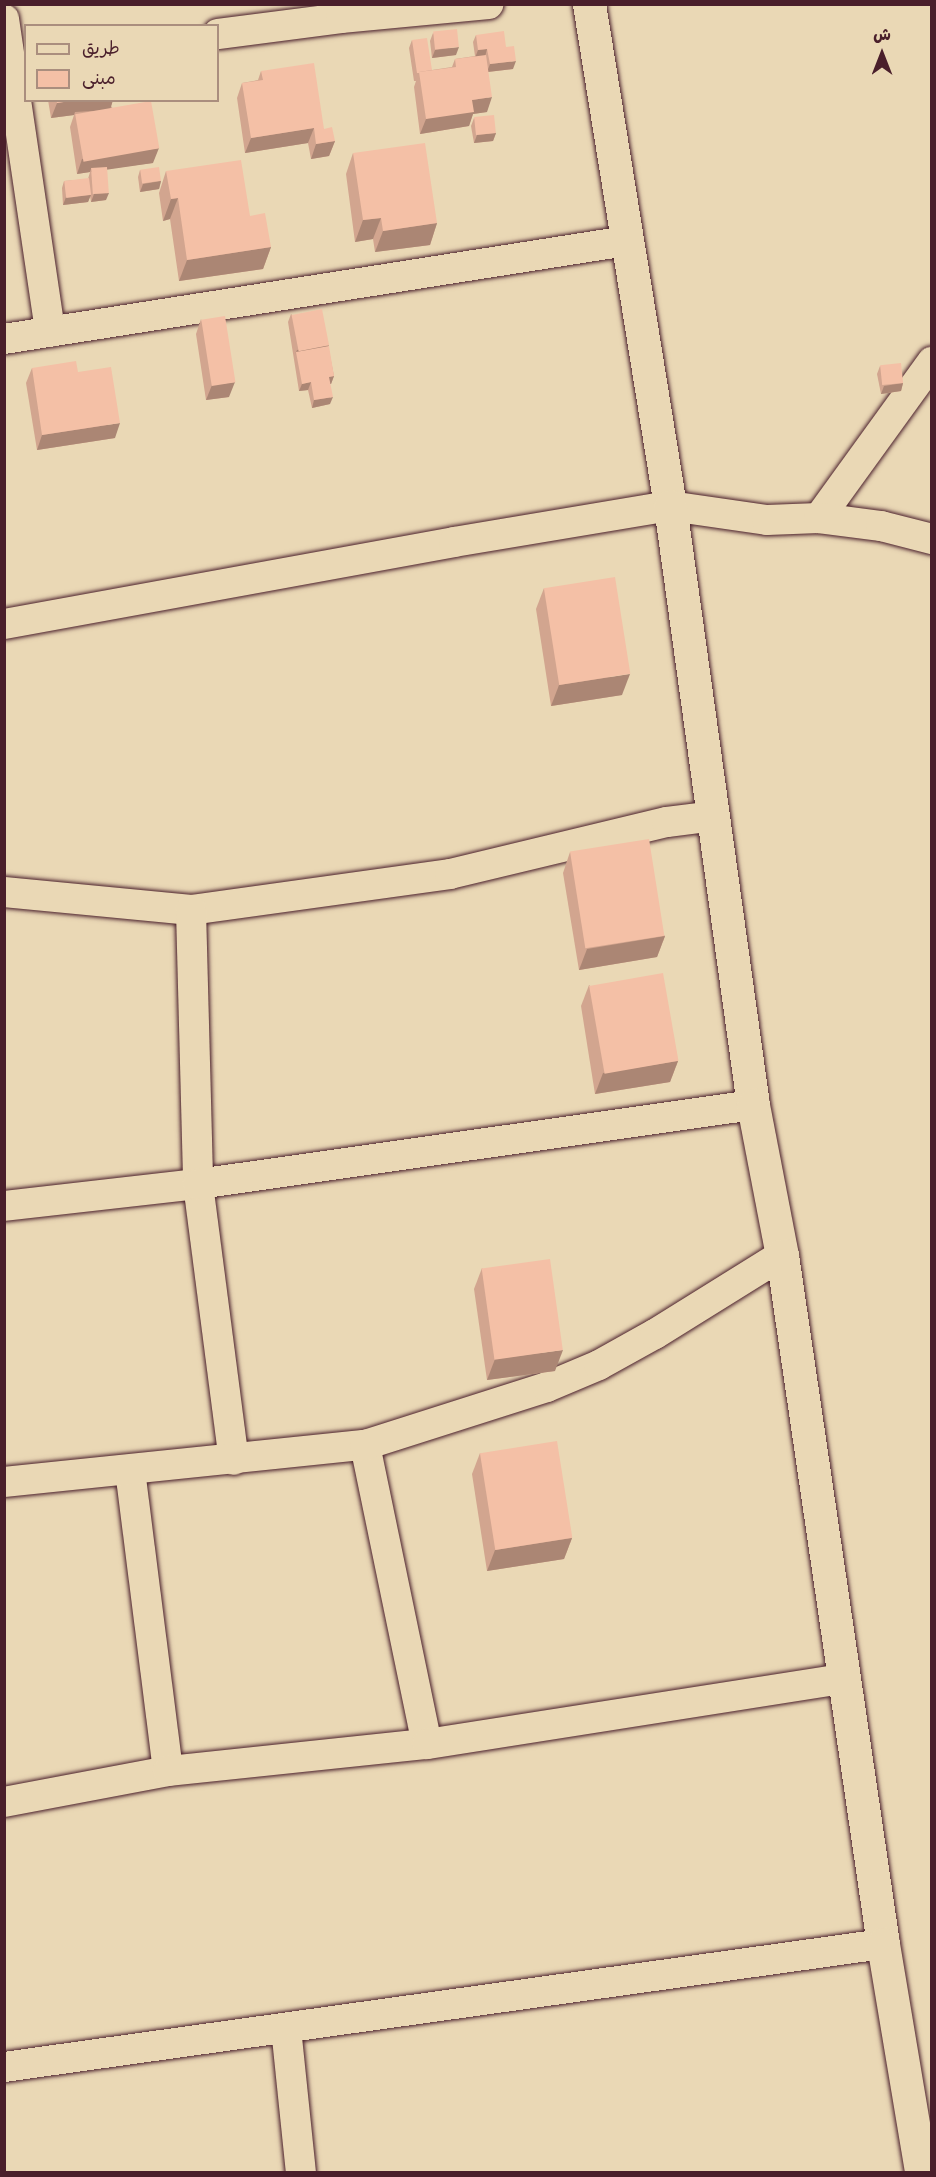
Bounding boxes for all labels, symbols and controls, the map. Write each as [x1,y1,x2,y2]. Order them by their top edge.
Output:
legend [24,24,219,102]
north arrow [852,24,912,84]
text: ش [873,26,891,45]
text: طريق [82,38,120,59]
text: مبنى [82,68,116,89]

